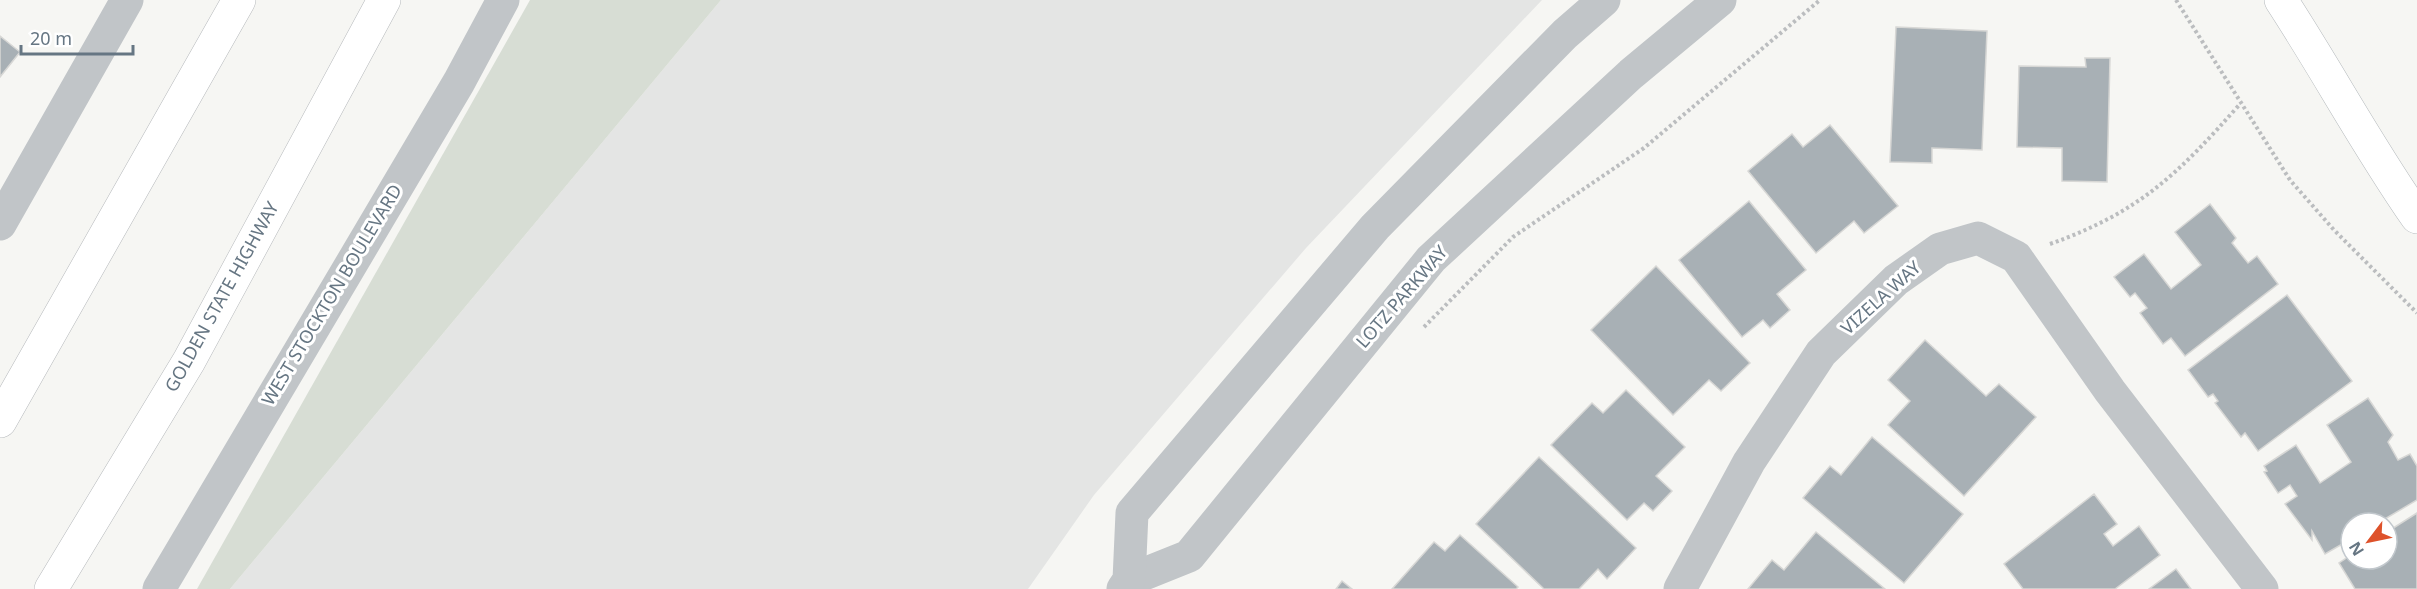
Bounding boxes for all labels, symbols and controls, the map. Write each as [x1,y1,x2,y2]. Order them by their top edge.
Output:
scale bar [21,18,134,56]
text: 20 m [30,26,72,50]
street label: WEST STOCKTON BOULEVARD [256,180,407,409]
street label: GOLDEN STATE HIGHWAY [159,196,284,396]
street label: LOTZ PARKWAY [1350,240,1453,353]
street label: VIZELA WAY [1835,255,1926,339]
north arrow [2339,511,2399,571]
text: N [2344,538,2369,560]

